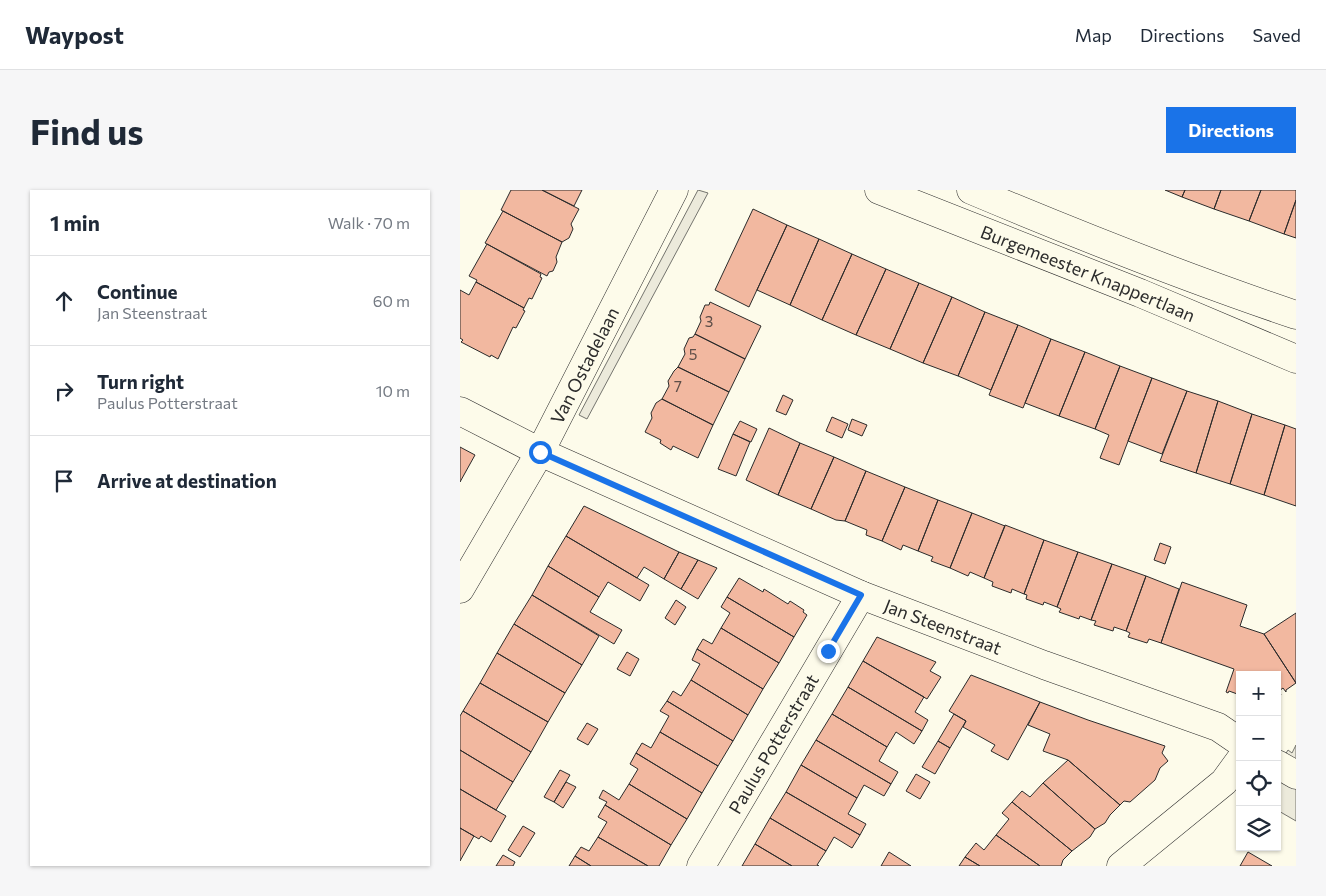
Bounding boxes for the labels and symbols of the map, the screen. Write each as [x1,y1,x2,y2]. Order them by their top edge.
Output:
street label: Burgemeester Knappertlaan [978,220,1199,326]
street label: Van Ostadelaan [545,303,623,427]
house number: 3 [705,312,713,330]
house number: 5 [689,345,697,363]
house number: 7 [674,377,682,395]
route start [529,441,552,464]
street label: Jan Steenstraat [881,594,1005,659]
route end [817,640,840,663]
street label: Paulus Potterstraat [723,670,823,818]

